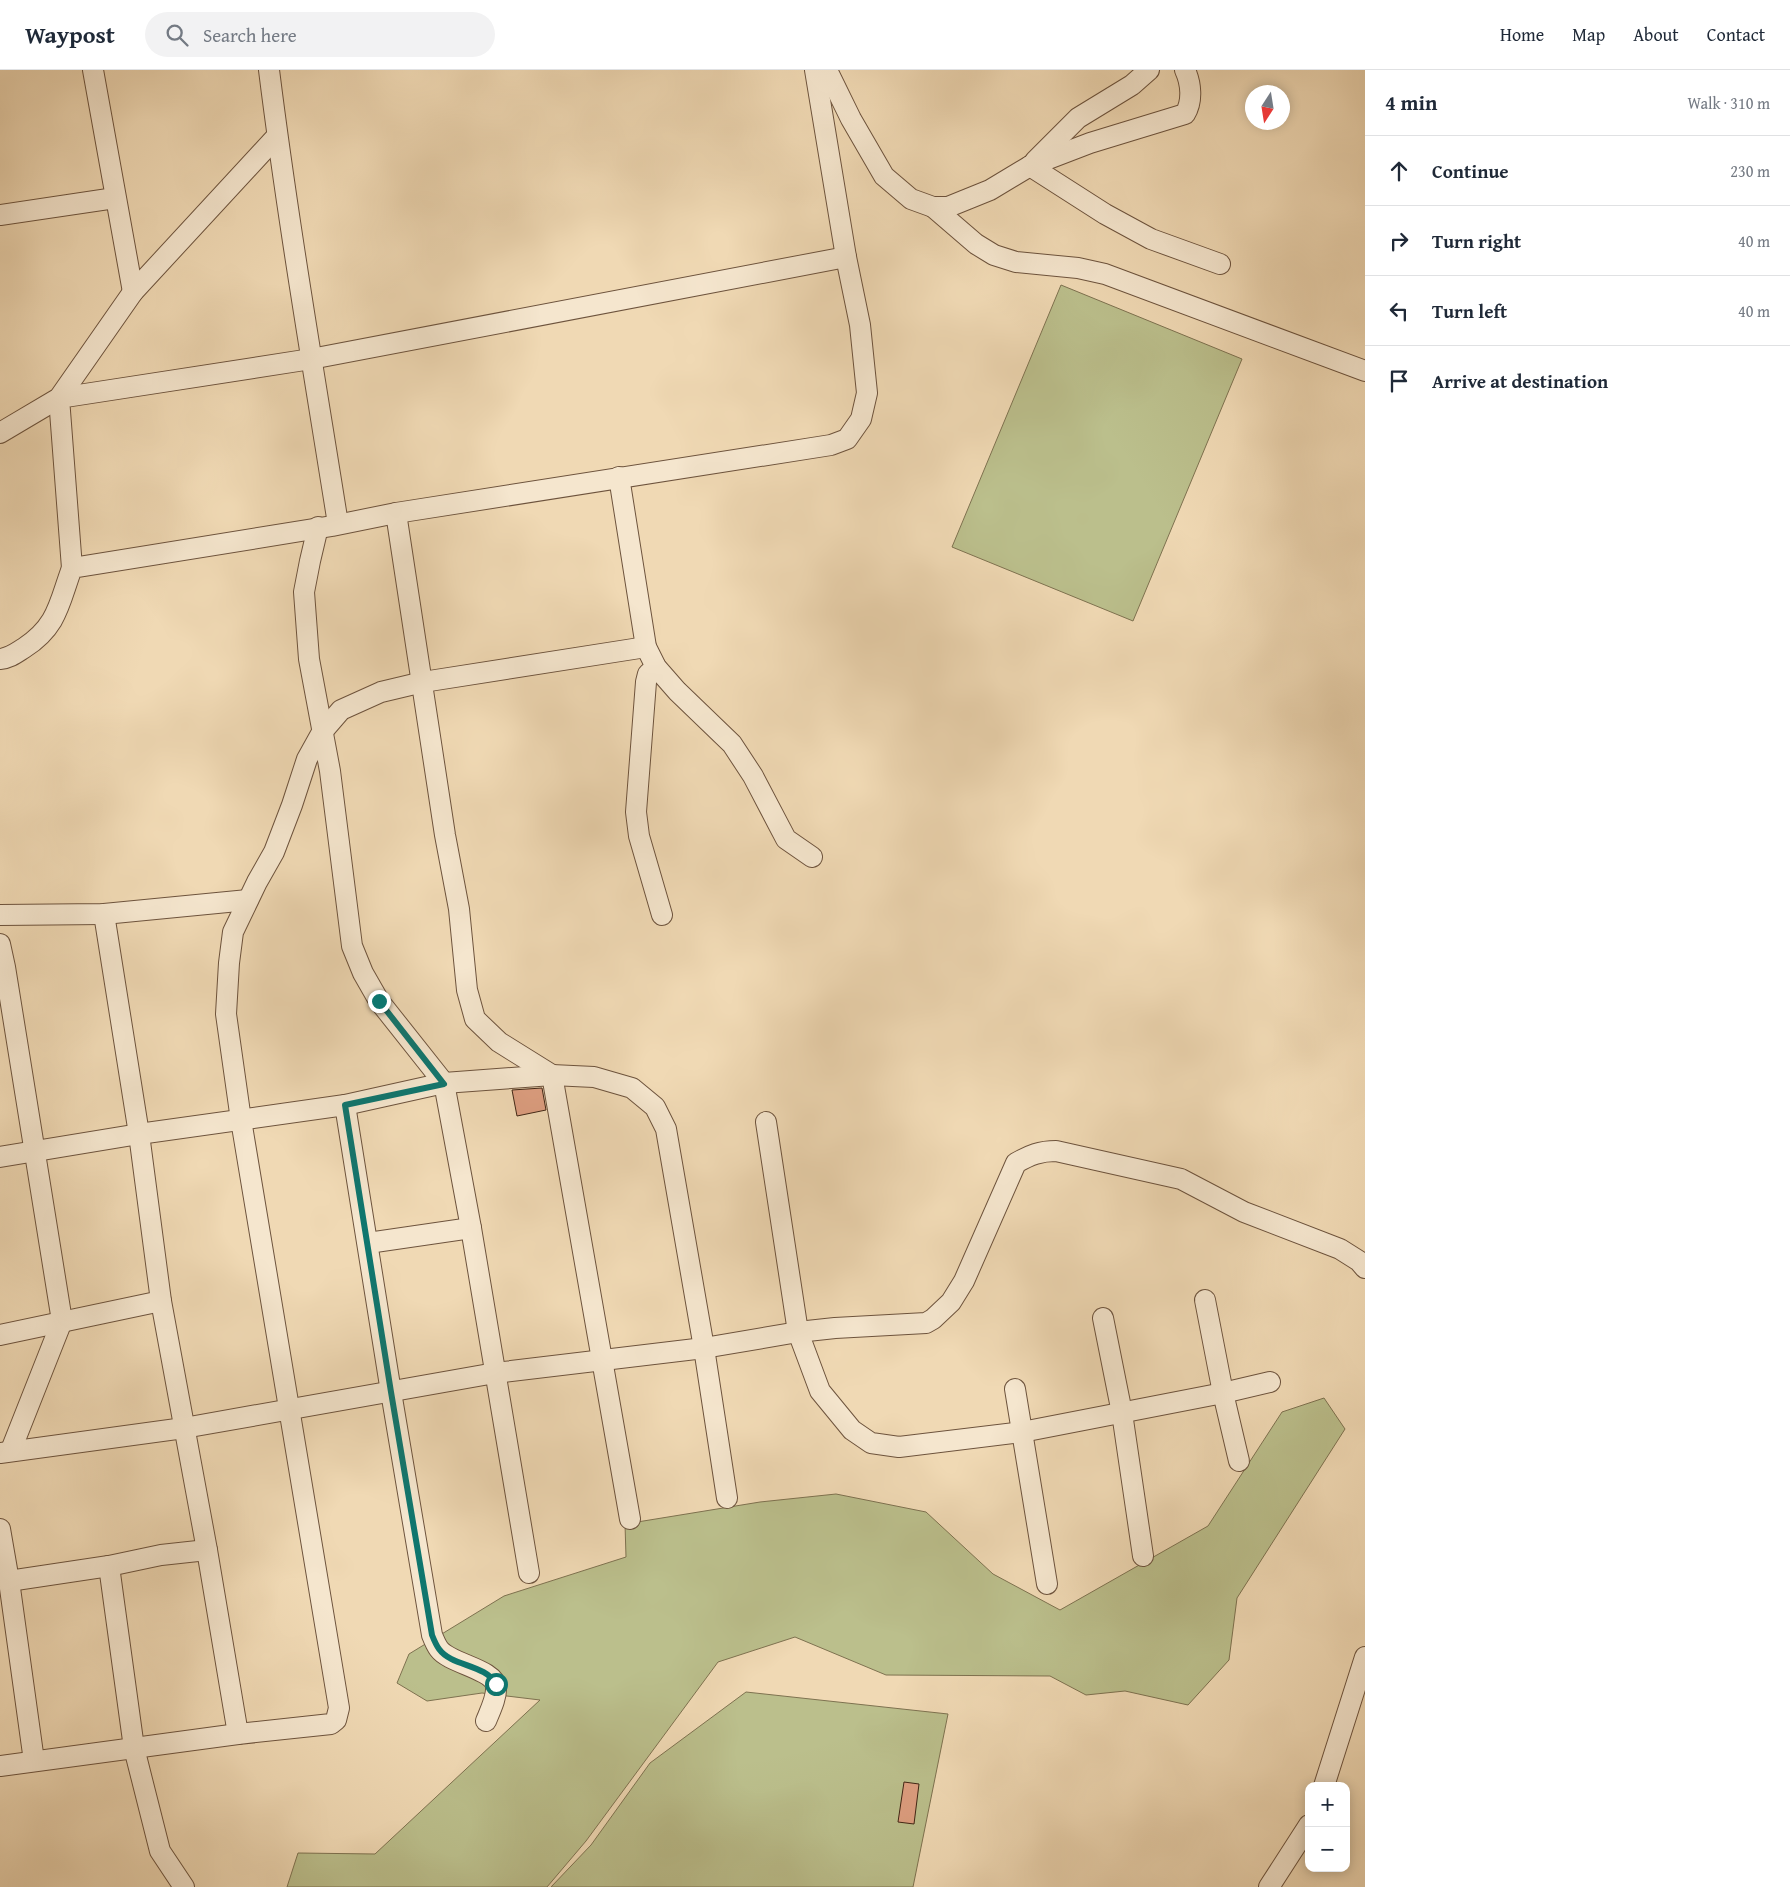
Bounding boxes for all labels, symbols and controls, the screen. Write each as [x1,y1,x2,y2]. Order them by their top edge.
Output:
search box [145,12,495,57]
text: Waypost [25,17,115,52]
icon: search [163,21,191,49]
text: Search here [203,21,297,49]
text: Home [1500,21,1544,48]
text: Map [1572,21,1605,48]
text: About [1633,21,1679,48]
text: Contact [1707,21,1765,48]
north arrow [1245,85,1290,130]
text: 4 min [1385,87,1437,118]
text: Walk · 310 m [1687,91,1770,115]
icon: ahead [1385,157,1413,185]
text: Continue [1432,157,1509,185]
text: 230 m [1730,159,1770,183]
icon: right [1385,227,1413,255]
text: Turn right [1432,227,1521,255]
text: 40 m [1738,229,1770,253]
icon: left [1385,297,1413,325]
text: Turn left [1432,297,1507,325]
text: 40 m [1738,299,1770,323]
icon: arrive [1385,367,1413,395]
text: Arrive at destination [1432,367,1608,395]
route end [368,990,391,1013]
route start [485,1673,508,1696]
map controls [1305,1782,1350,1872]
button: + [1305,1782,1350,1827]
button: − [1305,1827,1350,1872]

